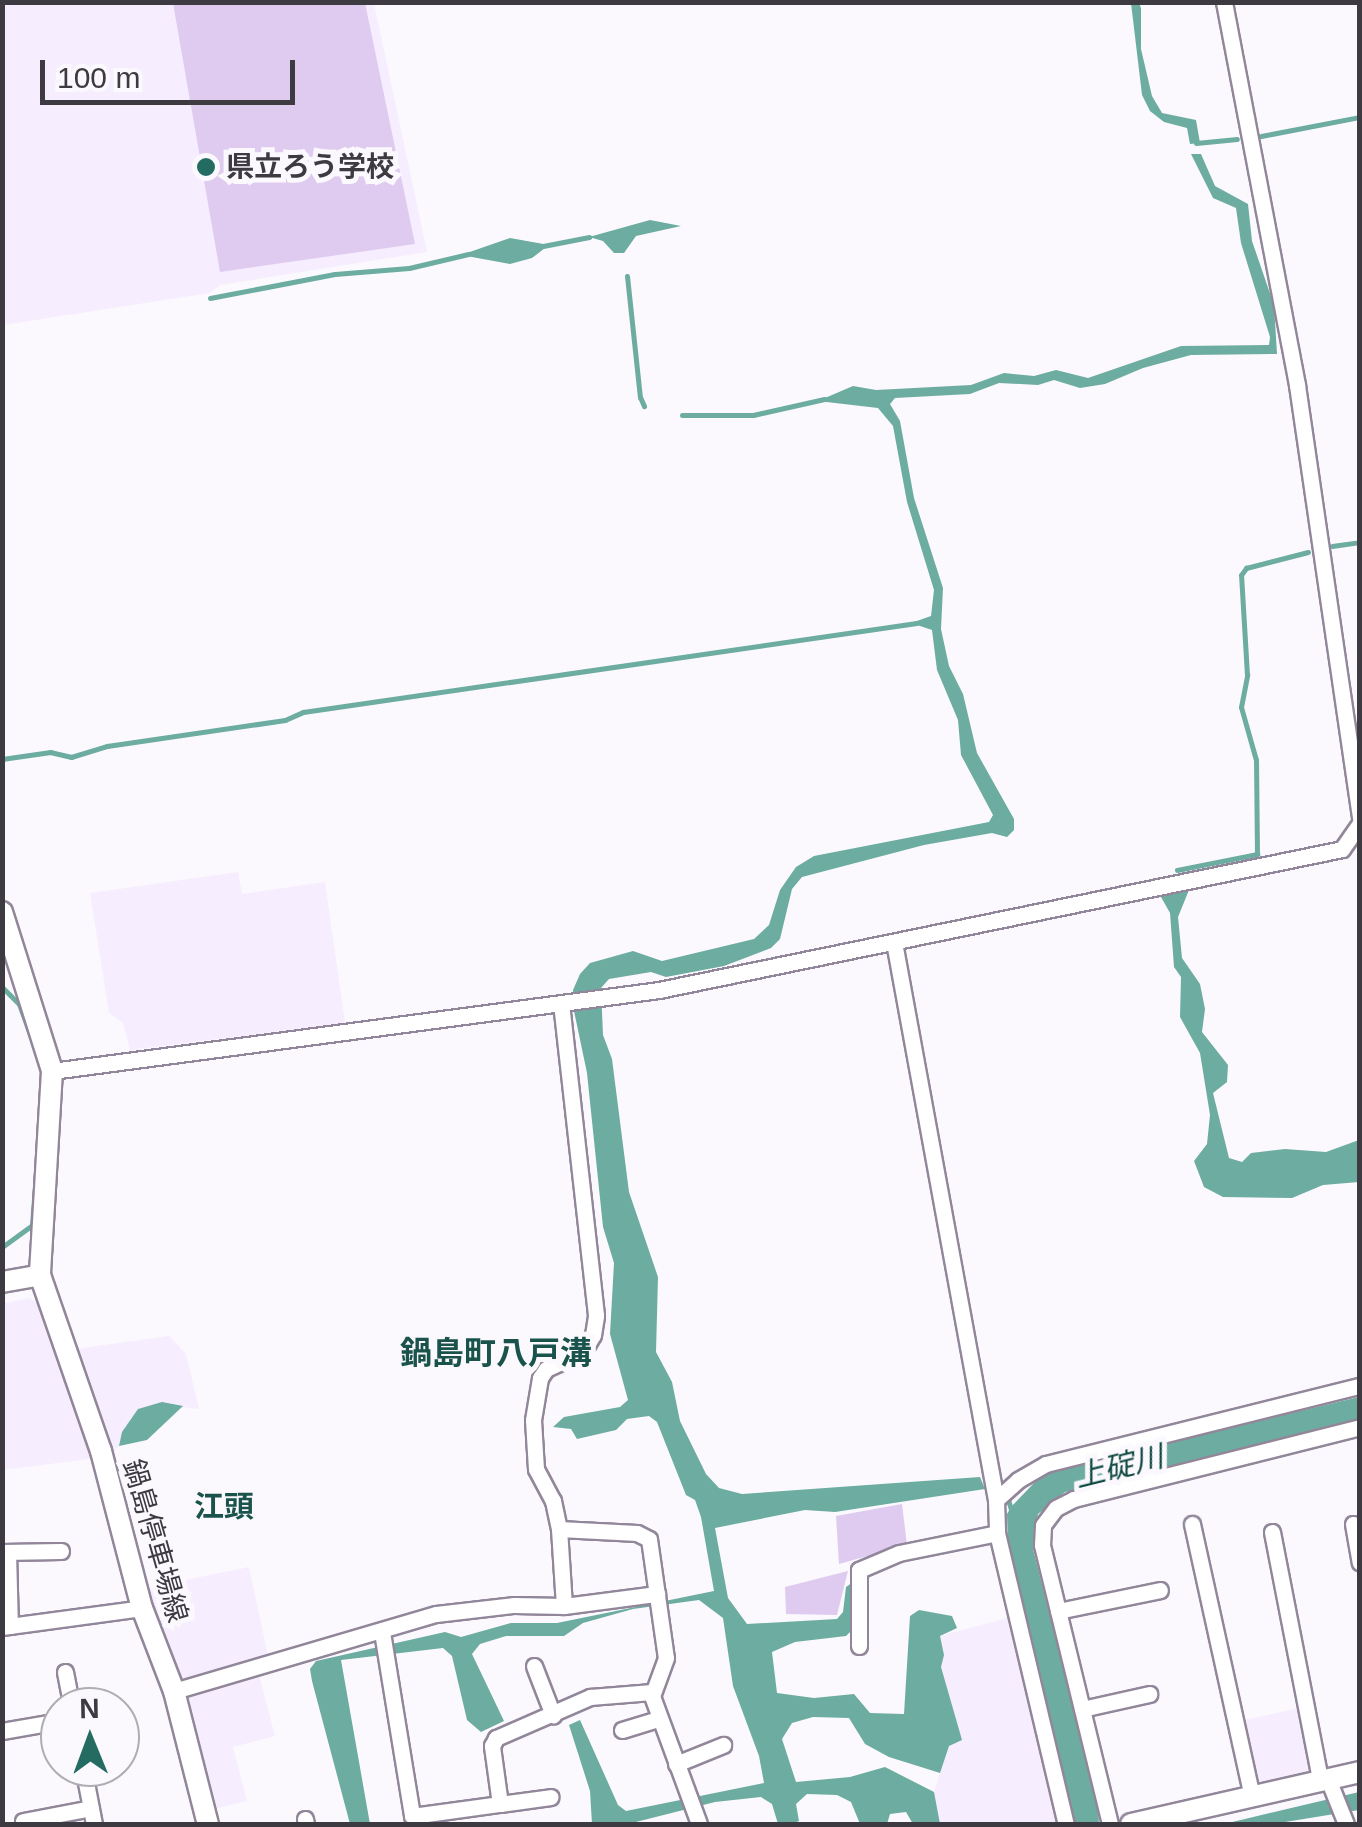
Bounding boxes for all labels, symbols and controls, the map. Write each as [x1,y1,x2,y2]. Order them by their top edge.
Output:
scale bar [45,40,300,102]
text: 100 m [57,61,140,94]
place label: 県立ろう学校 [226,150,394,184]
marker: 県立ろう学校 [195,156,217,178]
district label: 鍋島町八戸溝 [400,1334,592,1372]
water label: 上碇川 [1071,1439,1167,1495]
street label: 鍋島停車場線 [116,1456,194,1626]
district label: 江頭 [194,1489,254,1525]
north arrow [40,1687,140,1787]
text: N [79,1693,100,1724]

